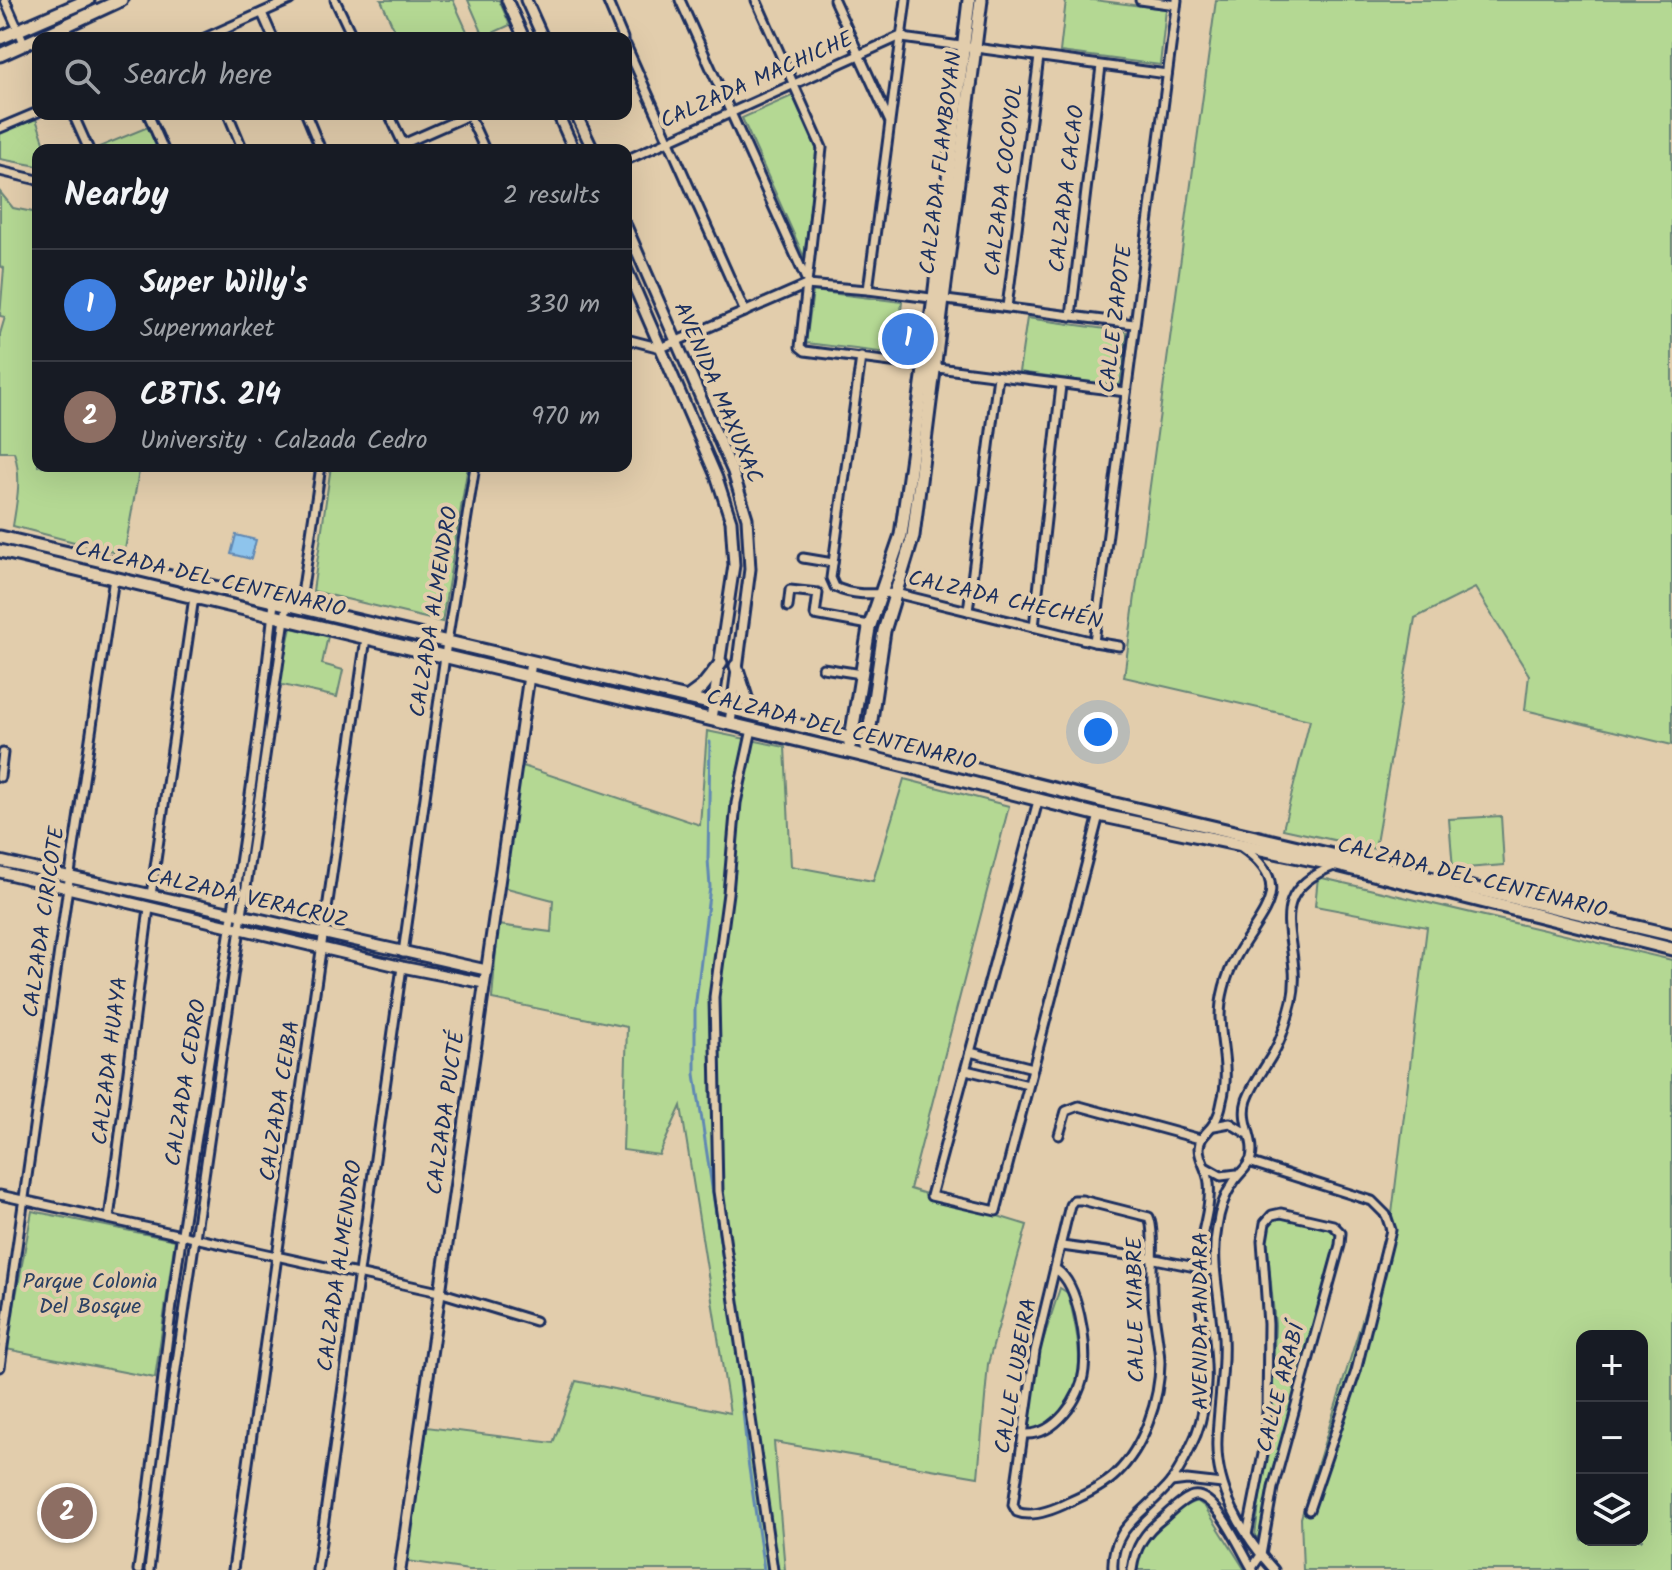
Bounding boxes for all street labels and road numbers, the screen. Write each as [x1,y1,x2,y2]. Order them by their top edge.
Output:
street label: CALZADA MACHICHE [655,22,860,139]
street label: CALZADA FLAMBOYAN [911,49,973,277]
street label: CALZADA COCOYOL [976,82,1034,278]
street label: CALZADA CACAO [1040,103,1096,275]
street label: CALLE ZAPOTE [1091,242,1144,395]
street label: AVENIDA MAXUXAC [663,297,771,489]
street label: CALZADA ALMENDRO [401,504,469,720]
street label: CALZADA DEL CENTENARIO [71,532,349,628]
street label: CALZADA CHECHÉN [904,562,1106,640]
street label: CALZADA DEL CENTENARIO [702,681,980,782]
street label: CALZADA CIRICOTE [14,823,76,1020]
street label: CALZADA DEL CENTENARIO [1333,829,1611,930]
street label: CALZADA VERACRUZ [143,859,351,939]
street label: CALZADA HUAYA [83,975,139,1147]
street label: CALZADA CEDRO [157,997,218,1169]
street label: CALZADA CEIBA [251,1018,311,1184]
street label: CALZADA PUCTÉ [418,1028,476,1197]
street label: CALZADA ALMENDRO [309,1158,373,1374]
street label: AVENIDA ANDARA [1184,1232,1219,1410]
street label: CALLE XIABRE [1118,1236,1156,1383]
street label: CALLE LUBEIRA [986,1295,1048,1457]
street label: CALLE ARABÍ [1248,1316,1317,1457]

